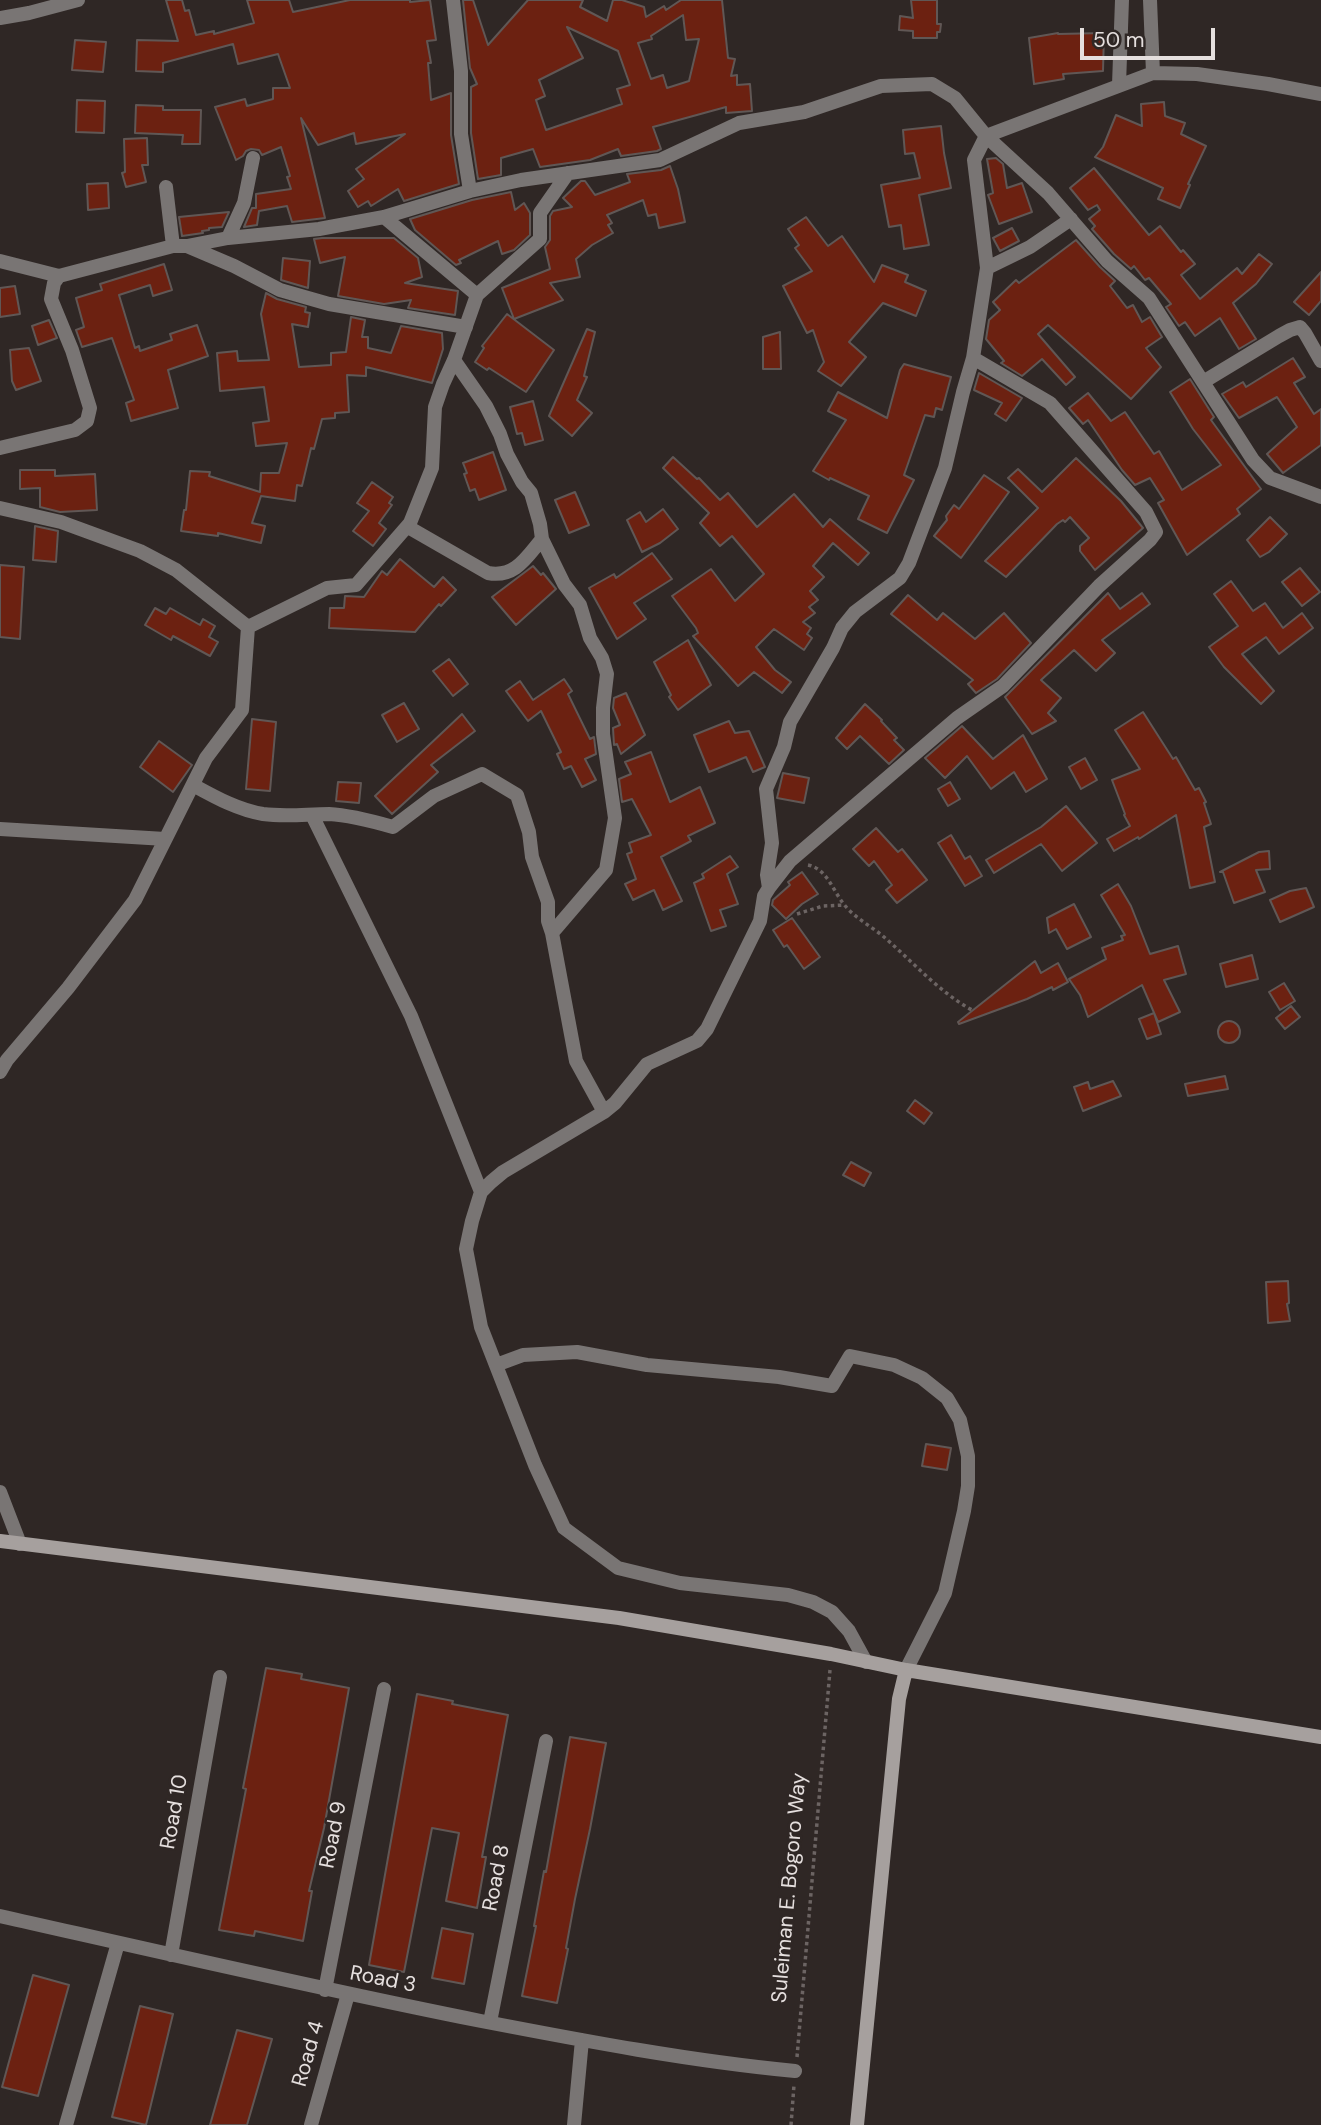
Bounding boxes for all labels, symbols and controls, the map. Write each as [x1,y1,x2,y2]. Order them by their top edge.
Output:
scale bar [1083,14,1218,58]
text: 50 m [1093,26,1144,54]
street label: Suleiman E. Bogoro Way [767,1772,813,2004]
street label: Road 10 [156,1773,194,1851]
street label: Road 9 [315,1799,353,1871]
street label: Road 8 [478,1843,516,1913]
street label: Road 3 [348,1961,418,1999]
street label: Road 4 [288,2018,330,2090]

